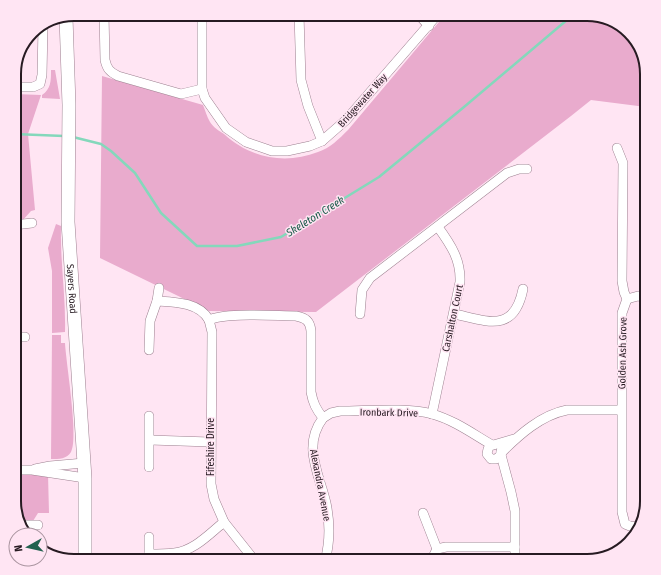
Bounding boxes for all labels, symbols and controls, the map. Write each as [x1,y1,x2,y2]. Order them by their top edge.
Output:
street label: Bridgewater Way [336,71,390,130]
water label: Skeleton Creek [283,193,347,240]
street label: Sayers Road [64,264,79,314]
street label: Carshalton Court [440,283,466,353]
street label: Golden Ash Grove [616,317,630,389]
street label: Ironbark Drive [360,406,418,420]
street label: Fifeshire Drive [205,418,217,476]
street label: Alexandra Avenue [307,448,333,522]
north arrow [8,527,48,567]
text: N [12,544,25,552]

